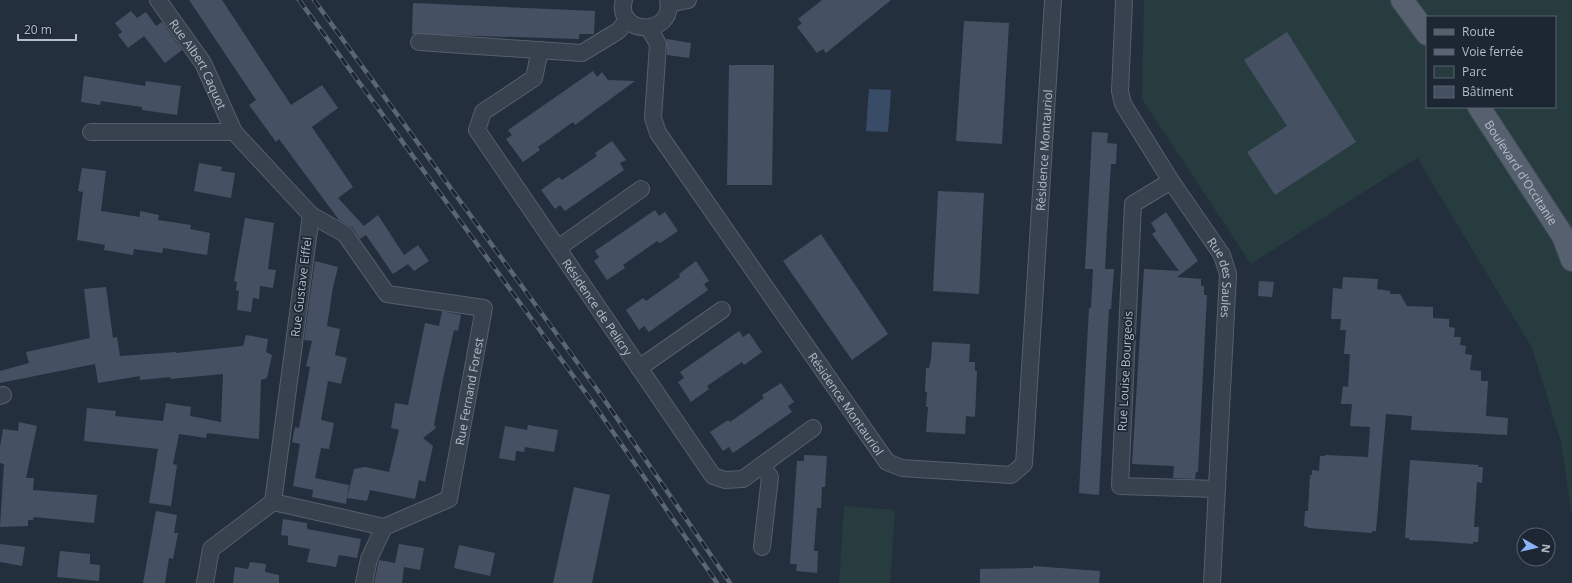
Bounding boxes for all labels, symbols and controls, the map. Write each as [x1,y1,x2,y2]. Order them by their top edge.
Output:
street label: Rue Albert Caquot [166,15,231,112]
scale bar [18,16,76,42]
legend [1426,16,1556,108]
text: 20 m [24,21,52,38]
text: Route [1462,23,1495,40]
text: Voie ferrée [1462,43,1524,60]
text: Parc [1462,63,1487,80]
text: Bâtiment [1462,83,1513,100]
street label: Résidence Montauriol [1031,89,1056,212]
street label: Boulevard d'Occitanie [1481,117,1562,228]
street label: Rue des Saules [1204,234,1237,319]
street label: Rue Gustave Eiffel [286,236,316,338]
street label: Résidence de Pelicry [559,255,637,360]
street label: Rue Louise Bourgeois [1113,310,1137,432]
street label: Rue Fernand Forest [451,336,487,447]
street label: Résidence Montauriol [805,349,888,458]
north arrow [1516,527,1556,567]
text: N [1538,543,1554,554]

